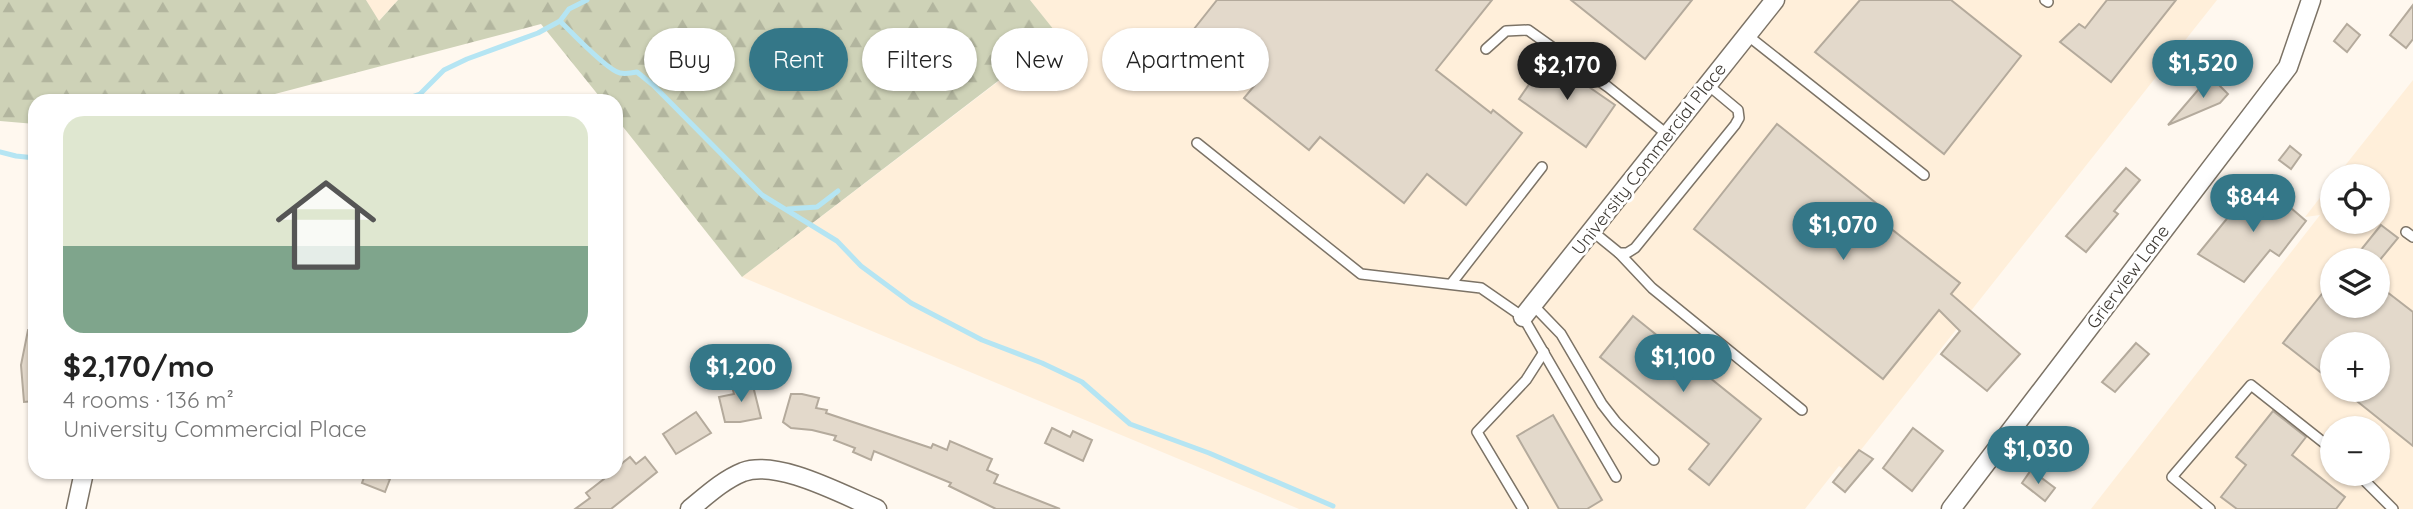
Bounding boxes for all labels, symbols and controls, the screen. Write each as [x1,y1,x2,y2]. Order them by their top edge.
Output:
chip: Buy [644,28,735,91]
chip: Rent [749,28,848,91]
chip: Filters [862,28,977,91]
chip: New [991,28,1088,91]
chip: Apartment [1102,28,1269,91]
pin: $1,520 [2146,41,2260,100]
pin: $2,170 [1510,42,1624,102]
text: $1,520 [2168,48,2238,77]
text: $2,170 [1533,50,1601,79]
street label: University Commercial Place [1566,58,1731,259]
icon: home [263,162,389,288]
map controls [2320,164,2390,486]
button: locate [2320,164,2390,234]
pin: $844 [2212,174,2294,234]
text: $844 [2226,182,2280,211]
pin: $1,070 [1786,202,1900,262]
text: $1,070 [1809,210,1877,239]
street label: Grierview Lane [2081,220,2174,333]
button: layers [2320,248,2390,318]
button: + [2320,332,2390,402]
pin: $1,100 [1626,334,1740,394]
text: $1,100 [1651,342,1715,371]
pin: $1,200 [684,344,798,404]
text: $2,170/mo [63,347,214,385]
text: $1,200 [706,352,776,381]
text: 4 rooms · 136 m² [63,385,234,414]
text: University Commercial Place [63,414,367,443]
button: − [2320,416,2390,486]
pin: $1,030 [1981,426,2095,486]
text: $1,030 [2003,434,2073,463]

